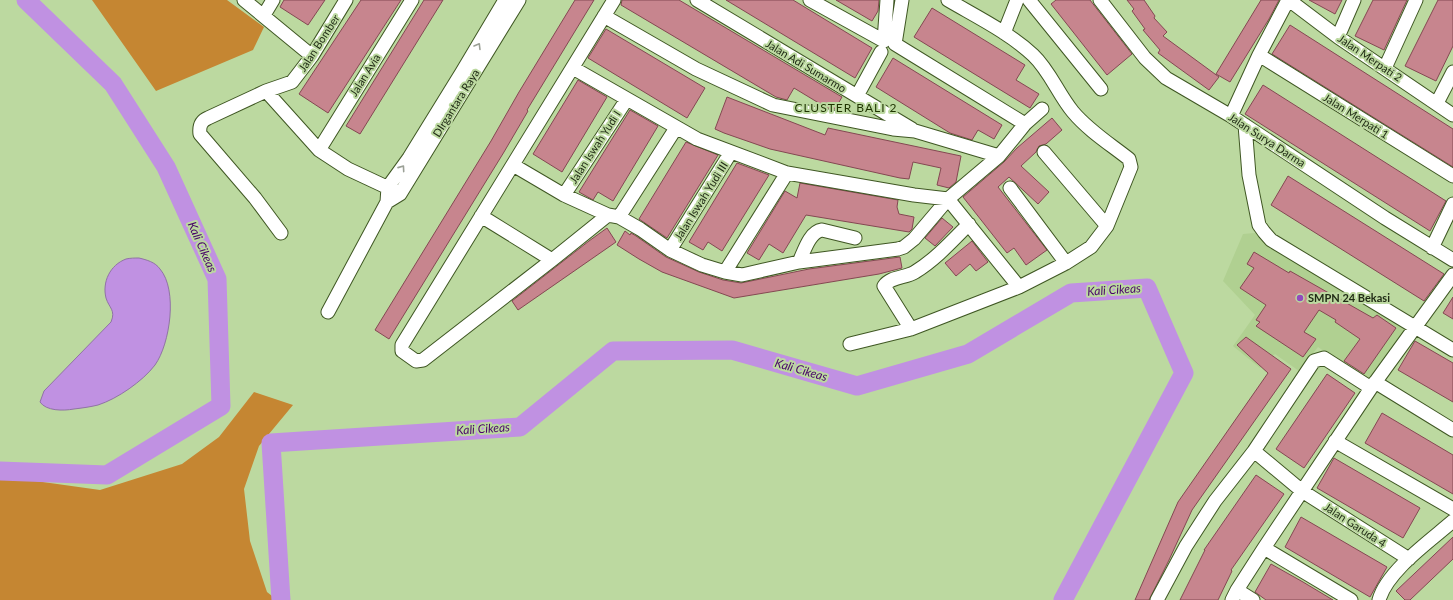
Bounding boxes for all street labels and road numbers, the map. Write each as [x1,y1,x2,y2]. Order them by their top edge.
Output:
street label: Jalan Bomber [295,12,342,74]
street label: Jalan Merpati 2 [1336,31,1405,84]
street label: Jalan Adi Sumarmo [764,36,849,95]
street label: Jalan Avia [347,51,383,98]
street label: DIrgantara Raya [430,67,482,139]
street label: Jalan Merpati 1 [1321,90,1391,141]
street label: Jalan Iswah Yudi I [566,108,623,185]
street label: Jalan Surya Darma [1226,110,1308,169]
street label: Jalan Iswah Yudi III [671,159,730,242]
street label: Jalan Garuda 4 [1322,500,1389,550]

